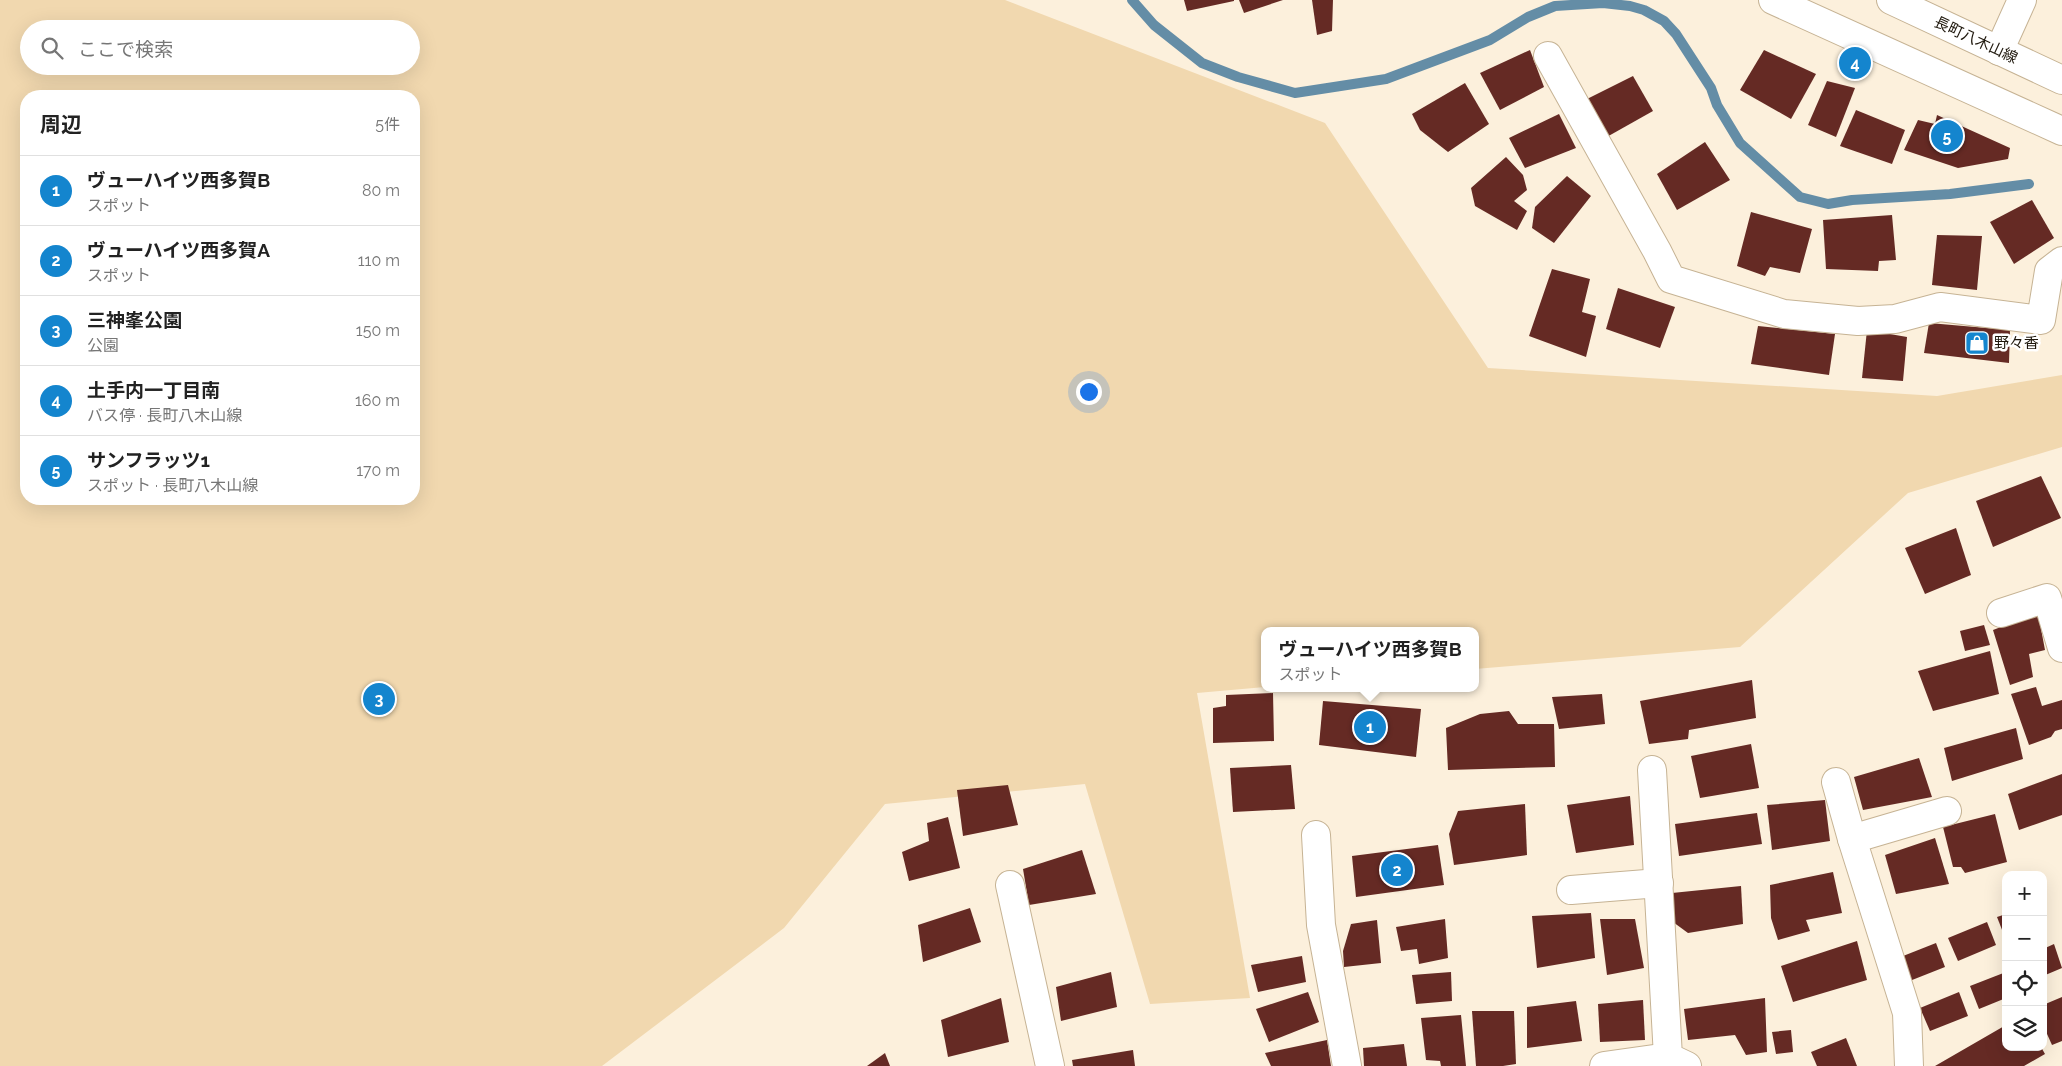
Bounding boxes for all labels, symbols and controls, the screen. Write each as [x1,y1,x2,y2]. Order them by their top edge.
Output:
street label: 長町八木山線 [1931,13,2021,67]
search box [20,20,420,75]
icon: search [38,34,66,62]
text: ここで検索 [78,38,173,60]
pin: 4 [1839,44,1871,82]
text: 周辺 [40,112,82,137]
text: 5件 [375,115,400,134]
pin: 5 [1931,117,1963,155]
text: ヴューハイツ西多賀B [87,169,270,191]
text: 1 [52,181,60,200]
text: 80 m [362,181,400,200]
text: スポット [87,196,151,215]
text: ヴューハイツ西多賀A [87,239,270,261]
text: 2 [51,251,61,270]
text: 110 m [358,251,400,270]
text: スポット [87,266,151,285]
text: 三神峯公園 [87,309,182,331]
text: 3 [52,321,60,340]
text: 150 m [356,321,400,340]
shop icon: 野々香 [1964,330,1990,356]
place label: 野々香 [1994,334,2039,352]
text: 公園 [87,336,119,355]
text: 土手内一丁目南 [87,379,220,401]
your location [1076,379,1102,405]
text: 4 [51,391,61,410]
text: 160 m [355,391,400,410]
text: バス停 · 長町八木山線 [87,406,242,425]
text: サンフラッツ1 [87,449,210,471]
text: 5 [52,461,60,480]
text: 170 m [356,461,400,480]
text: スポット · 長町八木山線 [87,476,258,495]
popup [1261,627,1479,692]
text: ヴューハイツ西多賀B [1278,638,1462,660]
text: スポット [1278,665,1342,684]
pin: 3 [363,680,395,718]
pin: 1 [1354,708,1386,746]
pin: 2 [1381,851,1413,889]
map controls [2002,871,2047,1051]
button: + [2002,871,2047,916]
button: − [2002,916,2047,961]
button: locate [2002,961,2047,1006]
button: layers [2002,1006,2047,1051]

